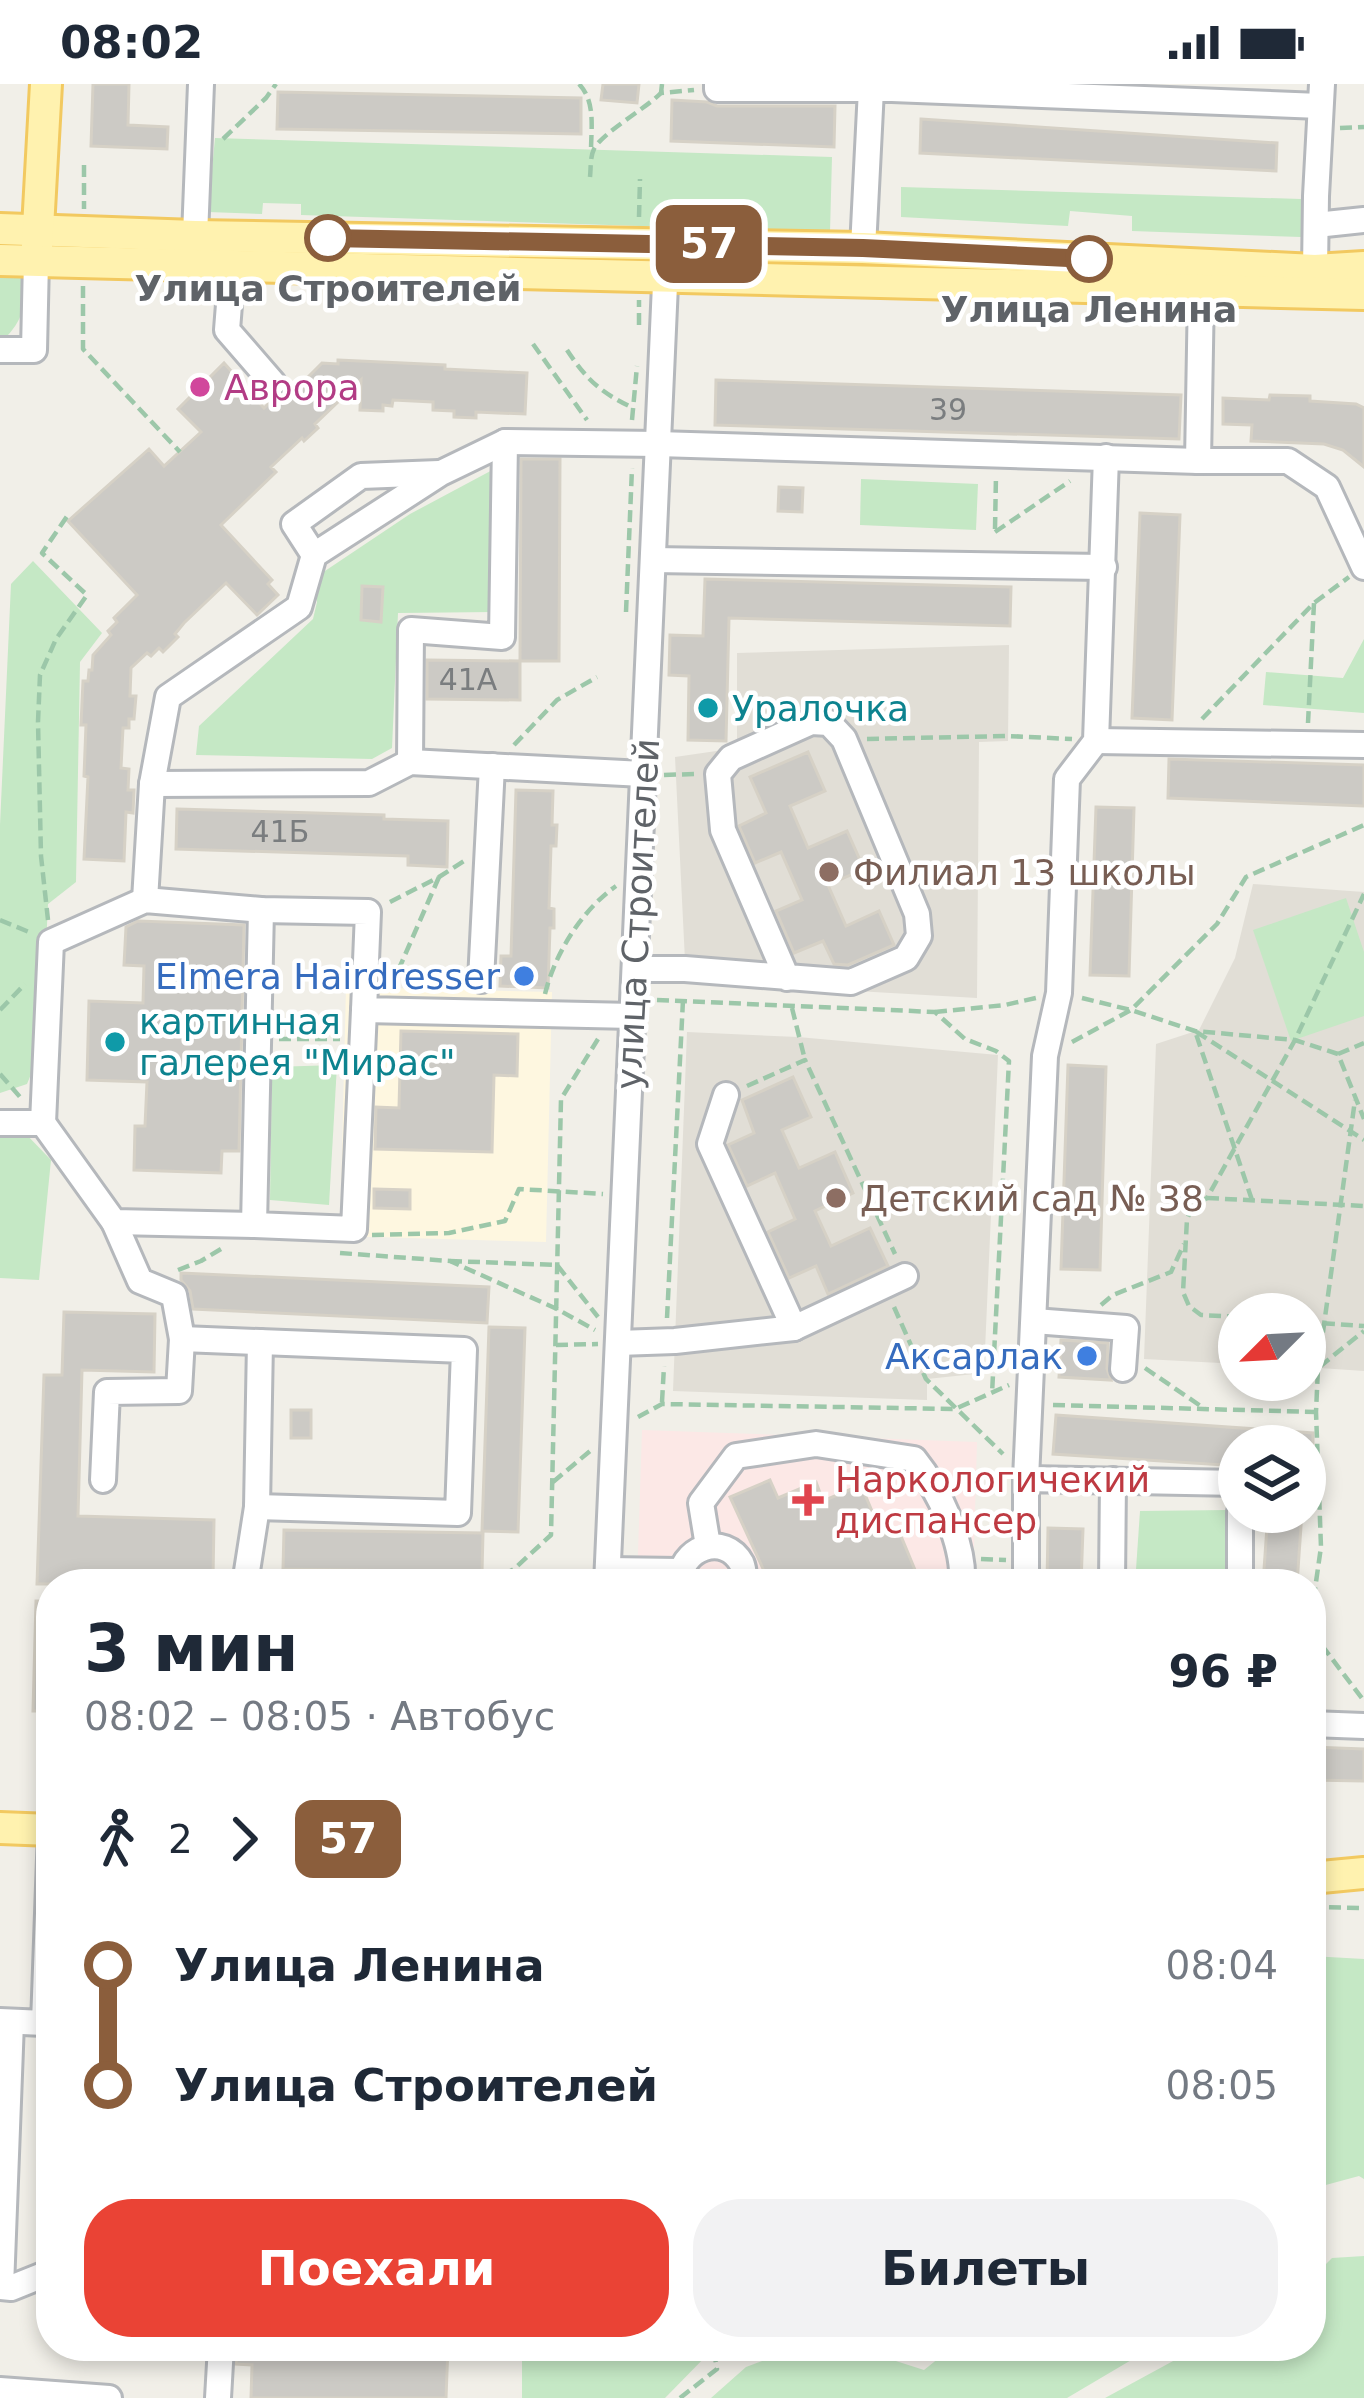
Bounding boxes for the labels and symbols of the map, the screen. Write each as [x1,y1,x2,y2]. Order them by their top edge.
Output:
line badge: 57 [655,205,763,283]
marker: Улица Строителей [306,216,350,260]
marker: Улица Ленина [1067,237,1111,281]
place label: Улица Строителей [134,268,522,309]
place label: Улица Ленина [941,289,1237,330]
place label: Аврора [224,367,360,408]
marker: Аврора [187,374,213,400]
house number: 39 [929,392,967,427]
house number: 41А [439,662,498,697]
place label: Уралочка [732,688,909,729]
marker: Уралочка [695,695,721,721]
street label: улица Строителей [608,737,667,1091]
house number: 41Б [251,814,309,849]
place label: Филиал 13 школы [853,852,1196,893]
marker: Филиал 13 школы [816,859,842,885]
place label: Elmera Hairdresser [155,956,500,997]
marker: Elmera Hairdresser [511,963,537,989]
place label: картинная галерея "Мирас" [139,1001,456,1083]
marker: картинная галерея "Мирас" [102,1029,128,1055]
place label: Детский сад № 38 [860,1178,1204,1219]
marker: Детский сад № 38 [823,1185,849,1211]
north arrow [1218,1293,1326,1401]
place label: Аксарлак [885,1336,1063,1377]
marker: Аксарлак [1074,1343,1100,1369]
place label: Наркологичекий диспансер [835,1459,1150,1541]
marker: Наркологичекий диспансер [792,1484,824,1516]

